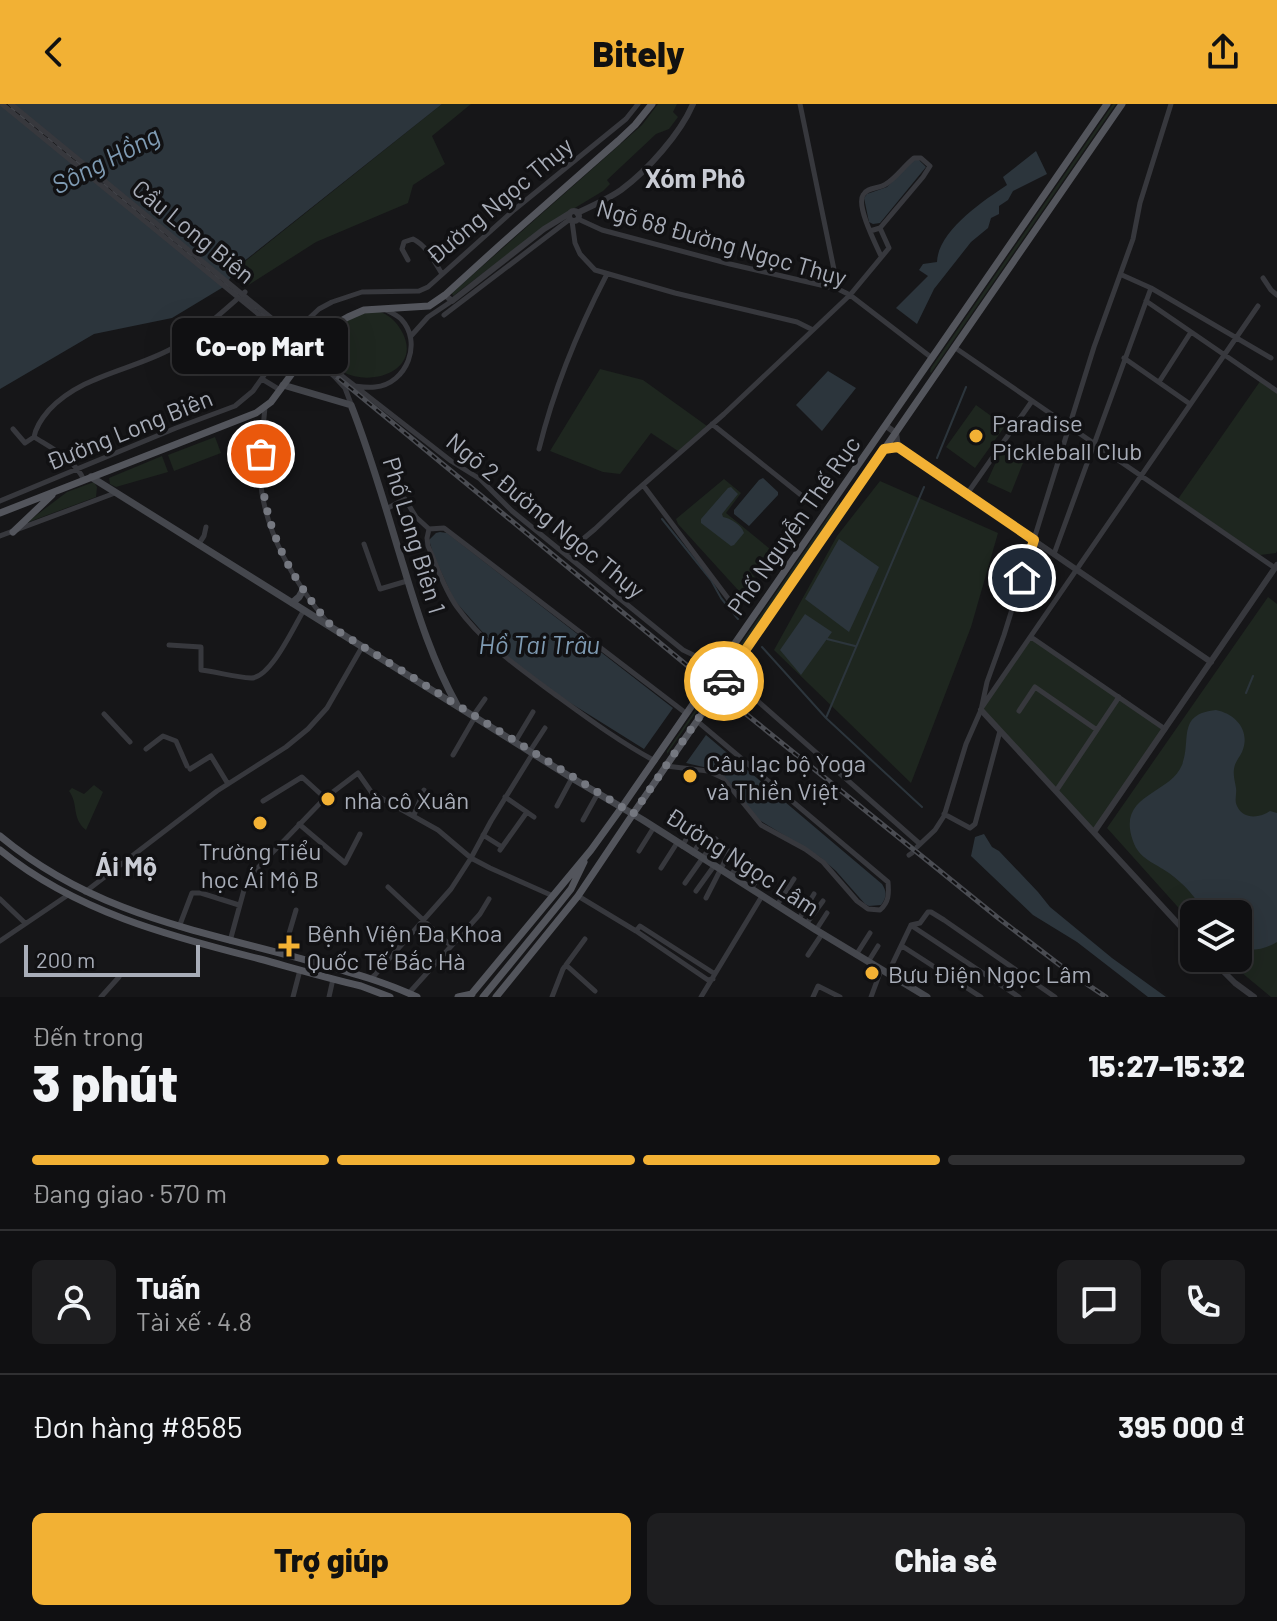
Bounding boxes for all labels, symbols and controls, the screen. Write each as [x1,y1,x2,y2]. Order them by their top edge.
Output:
icon: back [32,30,76,74]
icon: share [1201,30,1245,74]
text: Bitely [592,31,685,74]
water label: Sông Hồng [46,119,164,199]
street label: Đường Ngọc Thụy [420,130,578,270]
district label: Xóm Phô [645,162,745,193]
street label: Cầu Long Biên [127,173,261,289]
street label: Ngõ 68 Đường Ngọc Thụy [594,192,850,292]
callout: Co-op Mart [173,318,349,374]
text: Co-op Mart [196,330,324,361]
street label: Đường Long Biên [42,382,216,476]
place label: Paradise Pickleball Club [992,408,1142,465]
pin [227,420,295,488]
street label: Ngõ 2 Đường Ngọc Thụy [441,426,651,604]
marker: Paradise Pickleball Club [967,427,985,445]
street label: Phố Nguyễn Thế Rục [720,430,866,620]
icon: bag [239,432,283,476]
street label: Phố Long Biên 1 [377,453,453,617]
pin [988,544,1056,612]
icon: home [1000,556,1044,600]
water label: Hồ Tai Trâu [478,628,600,659]
courier [684,641,764,721]
icon: car [702,659,746,703]
place label: Câu lạc bộ Yoga và Thiền Việt [706,748,866,805]
marker: Câu lạc bộ Yoga và Thiền Việt [681,767,699,785]
place label: nhà cô Xuân [344,785,469,814]
marker: nhà cô Xuân [319,790,337,808]
street label: Đường Ngọc Lâm [661,801,825,921]
marker: Trường Tiểu học Ái Mộ B [251,814,269,832]
place label: Trường Tiểu học Ái Mộ B [199,836,321,893]
district label: Ái Mộ [95,850,157,881]
map controls [1180,900,1252,972]
button: layers [1180,900,1252,972]
place label: Bệnh Viện Đa Khoa Quốc Tế Bắc Hà [307,918,502,975]
marker: Bệnh Viện Đa Khoa Quốc Tế Bắc Hà [278,935,300,957]
scale bar [24,941,200,977]
text: 200 m [36,946,95,972]
place label: Bưu Điện Ngọc Lâm [888,959,1091,988]
marker: Bưu Điện Ngọc Lâm [863,964,881,982]
text: Đến trong [32,1020,144,1051]
text: 15:27–15:32 [1088,1047,1245,1083]
text: 3 phút [32,1050,178,1112]
text: Đang giao · 570 m [32,1177,227,1208]
button: person [32,1260,116,1344]
button: chat [1057,1260,1141,1344]
button: phone [1161,1260,1245,1344]
text: Tuấn [136,1269,201,1305]
text: Tài xế · 4.8 [136,1305,252,1336]
text: Đơn hàng #8585 [32,1408,242,1444]
text: 395 000 ₫ [1118,1408,1245,1444]
button: Trợ giúp [32,1513,631,1605]
button: Chia sẻ [647,1513,1245,1605]

